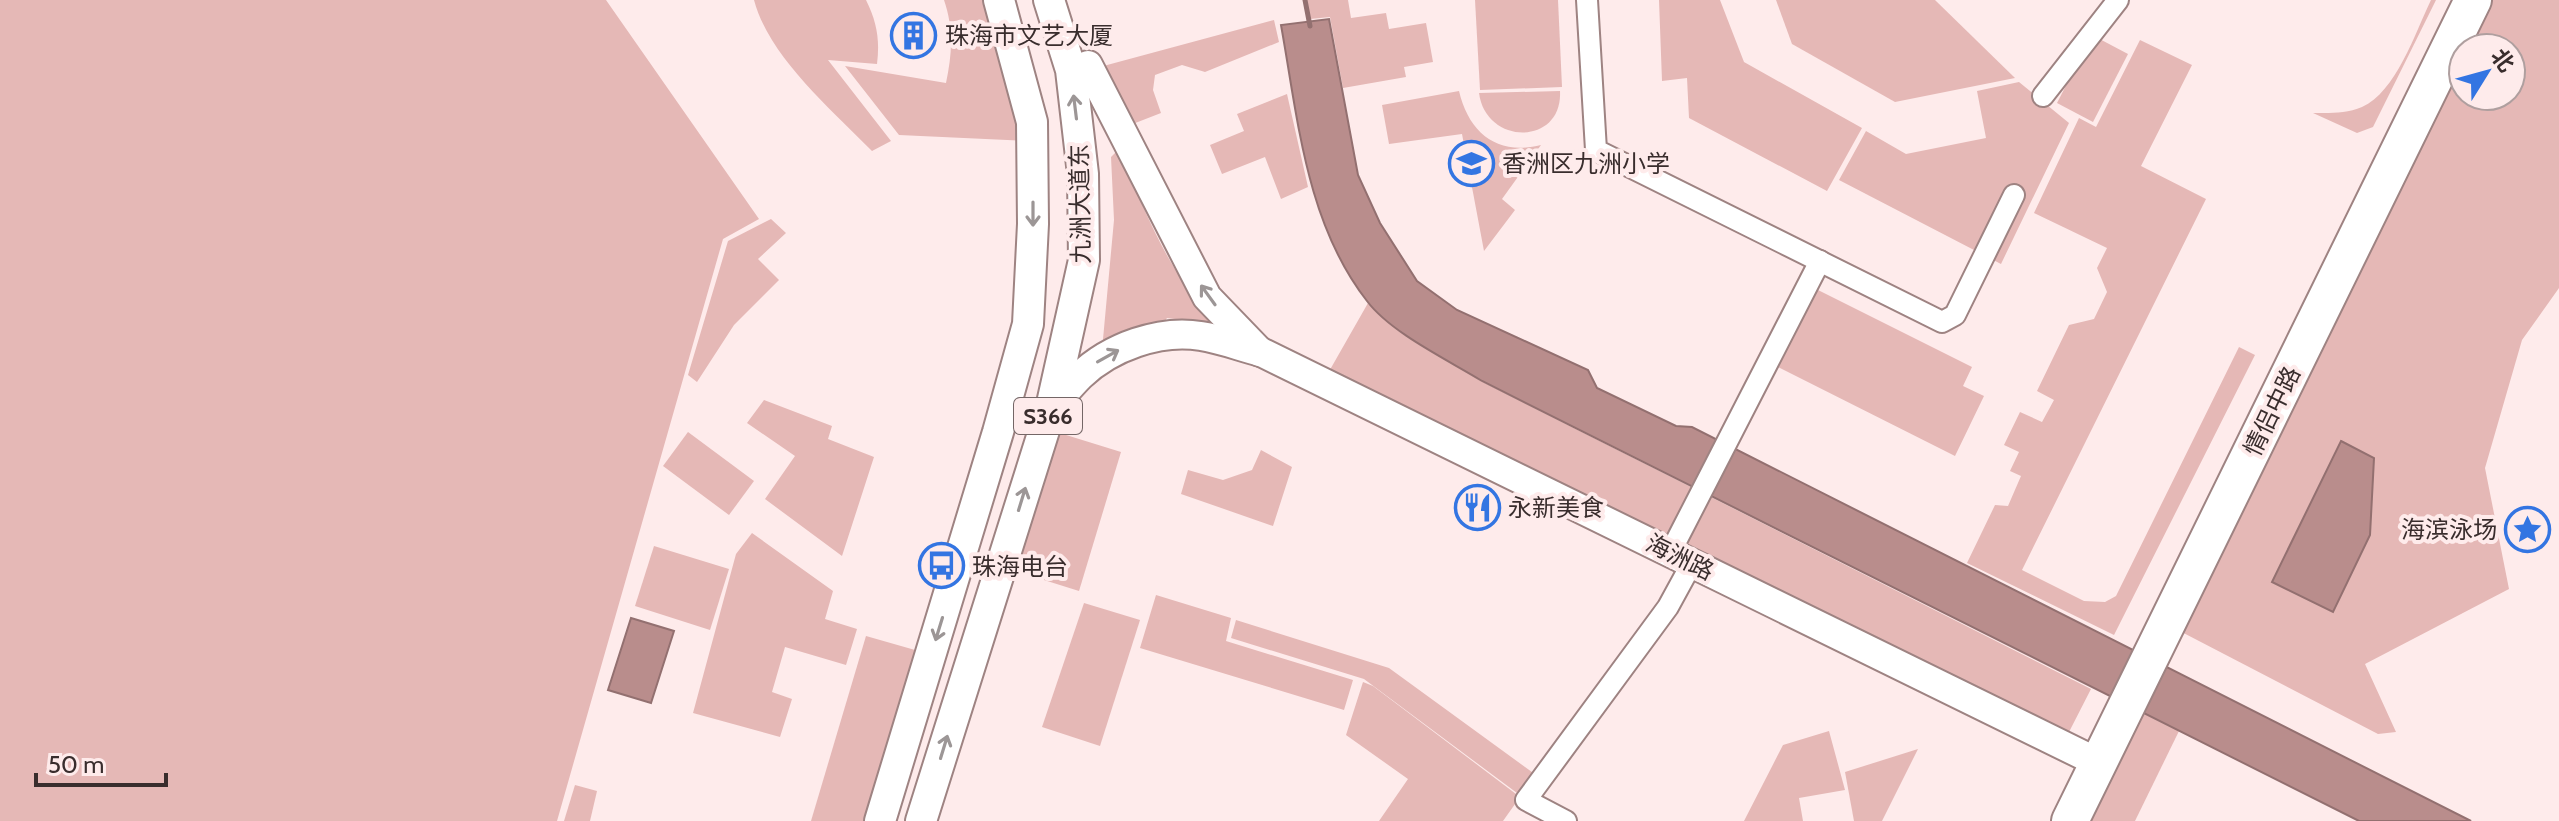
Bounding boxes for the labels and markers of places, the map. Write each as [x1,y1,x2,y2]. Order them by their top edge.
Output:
building icon: 珠海市文艺大厦 [890,11,938,59]
place label: 珠海市文艺大厦 [945,21,1113,50]
school or university icon: 香洲区九洲小学 [1447,139,1495,187]
place label: 香洲区九洲小学 [1502,149,1670,178]
restaurant icon: 永新美食 [1453,483,1501,531]
place label: 永新美食 [1508,493,1604,522]
place icon: 海滨泳场 [2504,505,2552,553]
place label: 海滨泳场 [2401,515,2497,544]
bus stop icon: 珠海电台 [917,542,965,590]
place label: 珠海电台 [972,552,1068,581]

